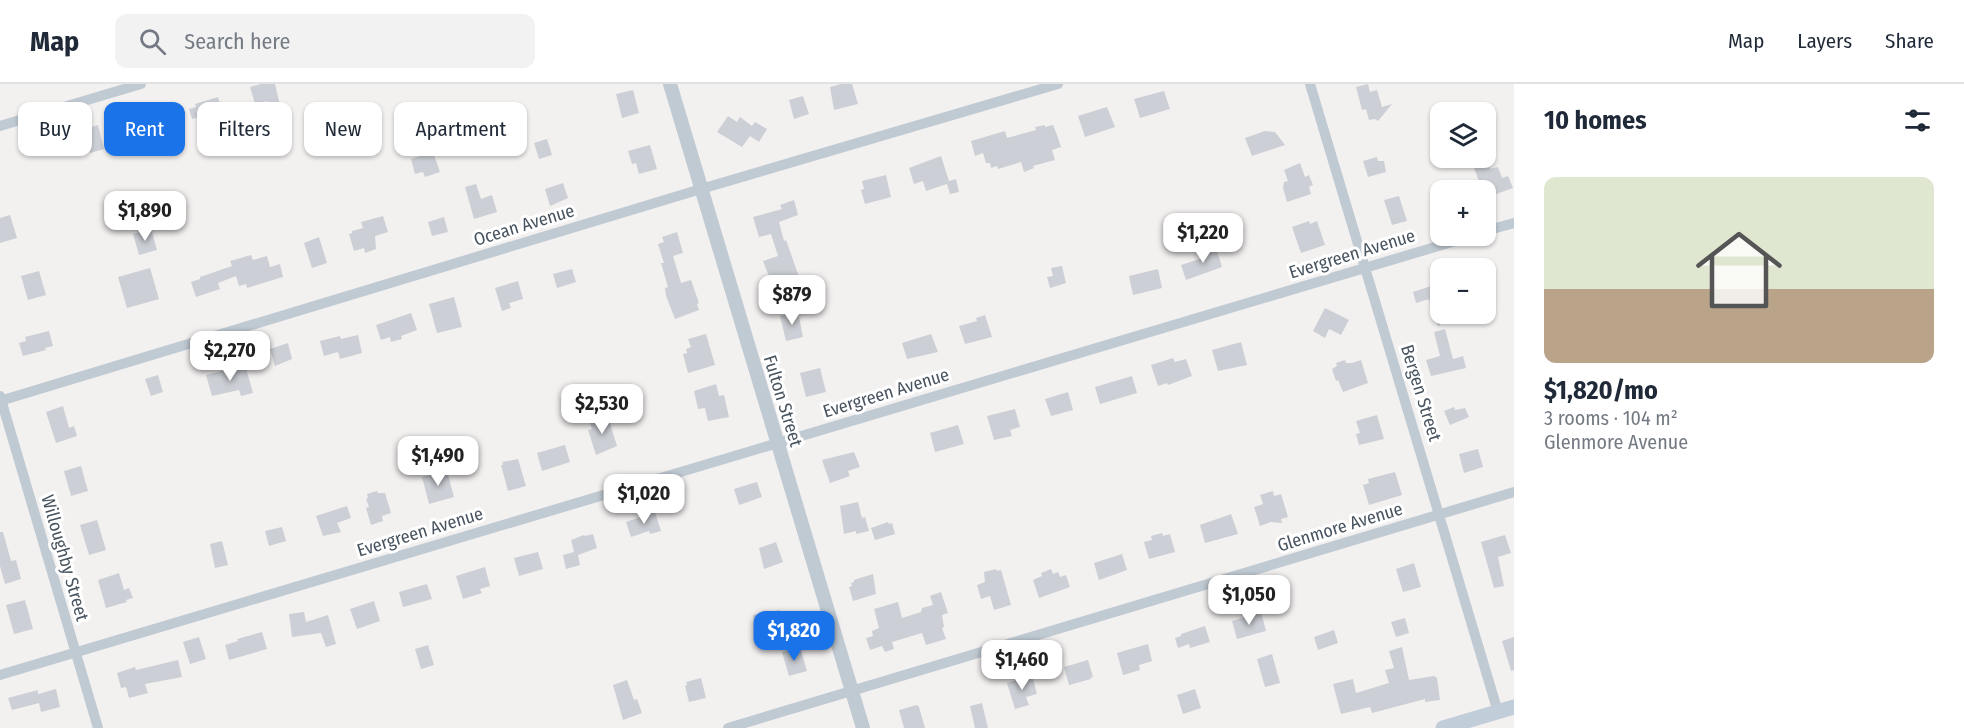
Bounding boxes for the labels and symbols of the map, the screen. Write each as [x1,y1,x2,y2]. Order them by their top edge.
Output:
pin: $1,890 [96,191,194,242]
street label: Ocean Avenue [471,199,577,251]
pin: $1,220 [1154,213,1252,264]
street label: Evergreen Avenue [1286,224,1418,284]
pin: $879 [756,275,828,326]
pin: $2,270 [181,331,279,382]
street label: Bergen Street [1396,342,1446,444]
street label: Fulton Street [759,353,807,449]
street label: Evergreen Avenue [820,363,952,423]
pin: $2,530 [553,384,651,435]
pin: $1,490 [389,436,487,487]
pin: $1,020 [595,474,693,525]
street label: Willoughby Street [36,492,94,624]
street label: Glenmore Avenue [1275,497,1405,556]
street label: Evergreen Avenue [354,502,486,562]
pin: $1,050 [1200,575,1298,626]
pin: $1,820 [745,611,843,662]
pin: $1,460 [973,640,1071,691]

